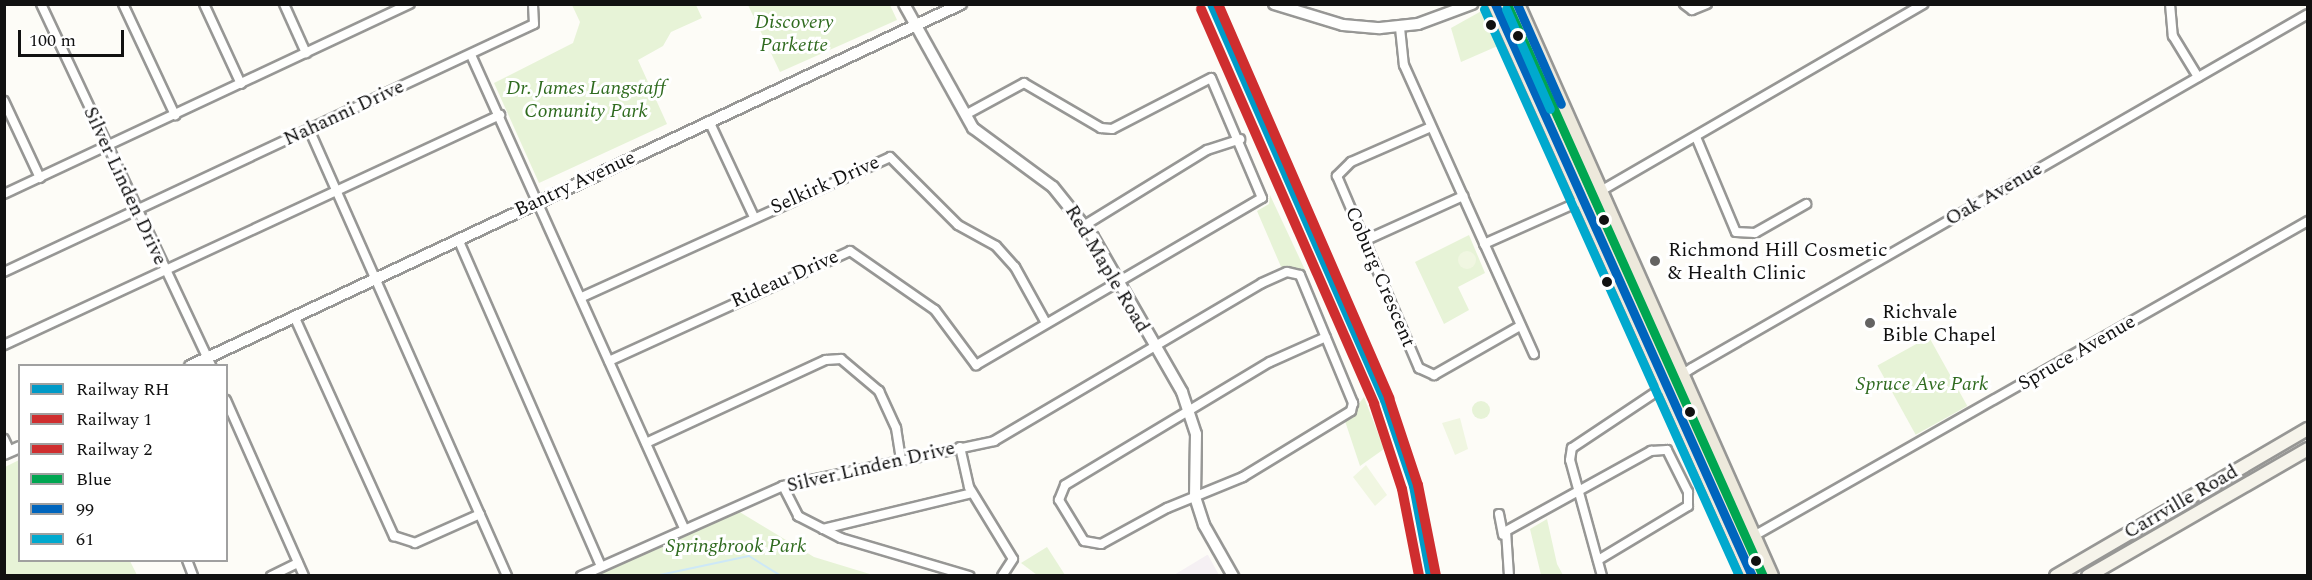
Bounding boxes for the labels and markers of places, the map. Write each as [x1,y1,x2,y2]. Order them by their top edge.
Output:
unlabelled marker [1485,19,1497,31]
unlabelled marker [1512,30,1524,42]
unlabelled marker [1598,214,1610,226]
place label: Richmond Hill Cosmetic & Health Clinic [1668,238,1887,285]
marker: Richmond Hill Cosmetic & Health Clinic [1646,252,1664,270]
unlabelled marker [1601,276,1613,288]
place label: Richvale Bible Chapel [1882,300,1996,347]
marker: Richvale Bible Chapel [1863,316,1877,330]
unlabelled marker [1684,406,1696,418]
unlabelled marker [1750,555,1762,567]

